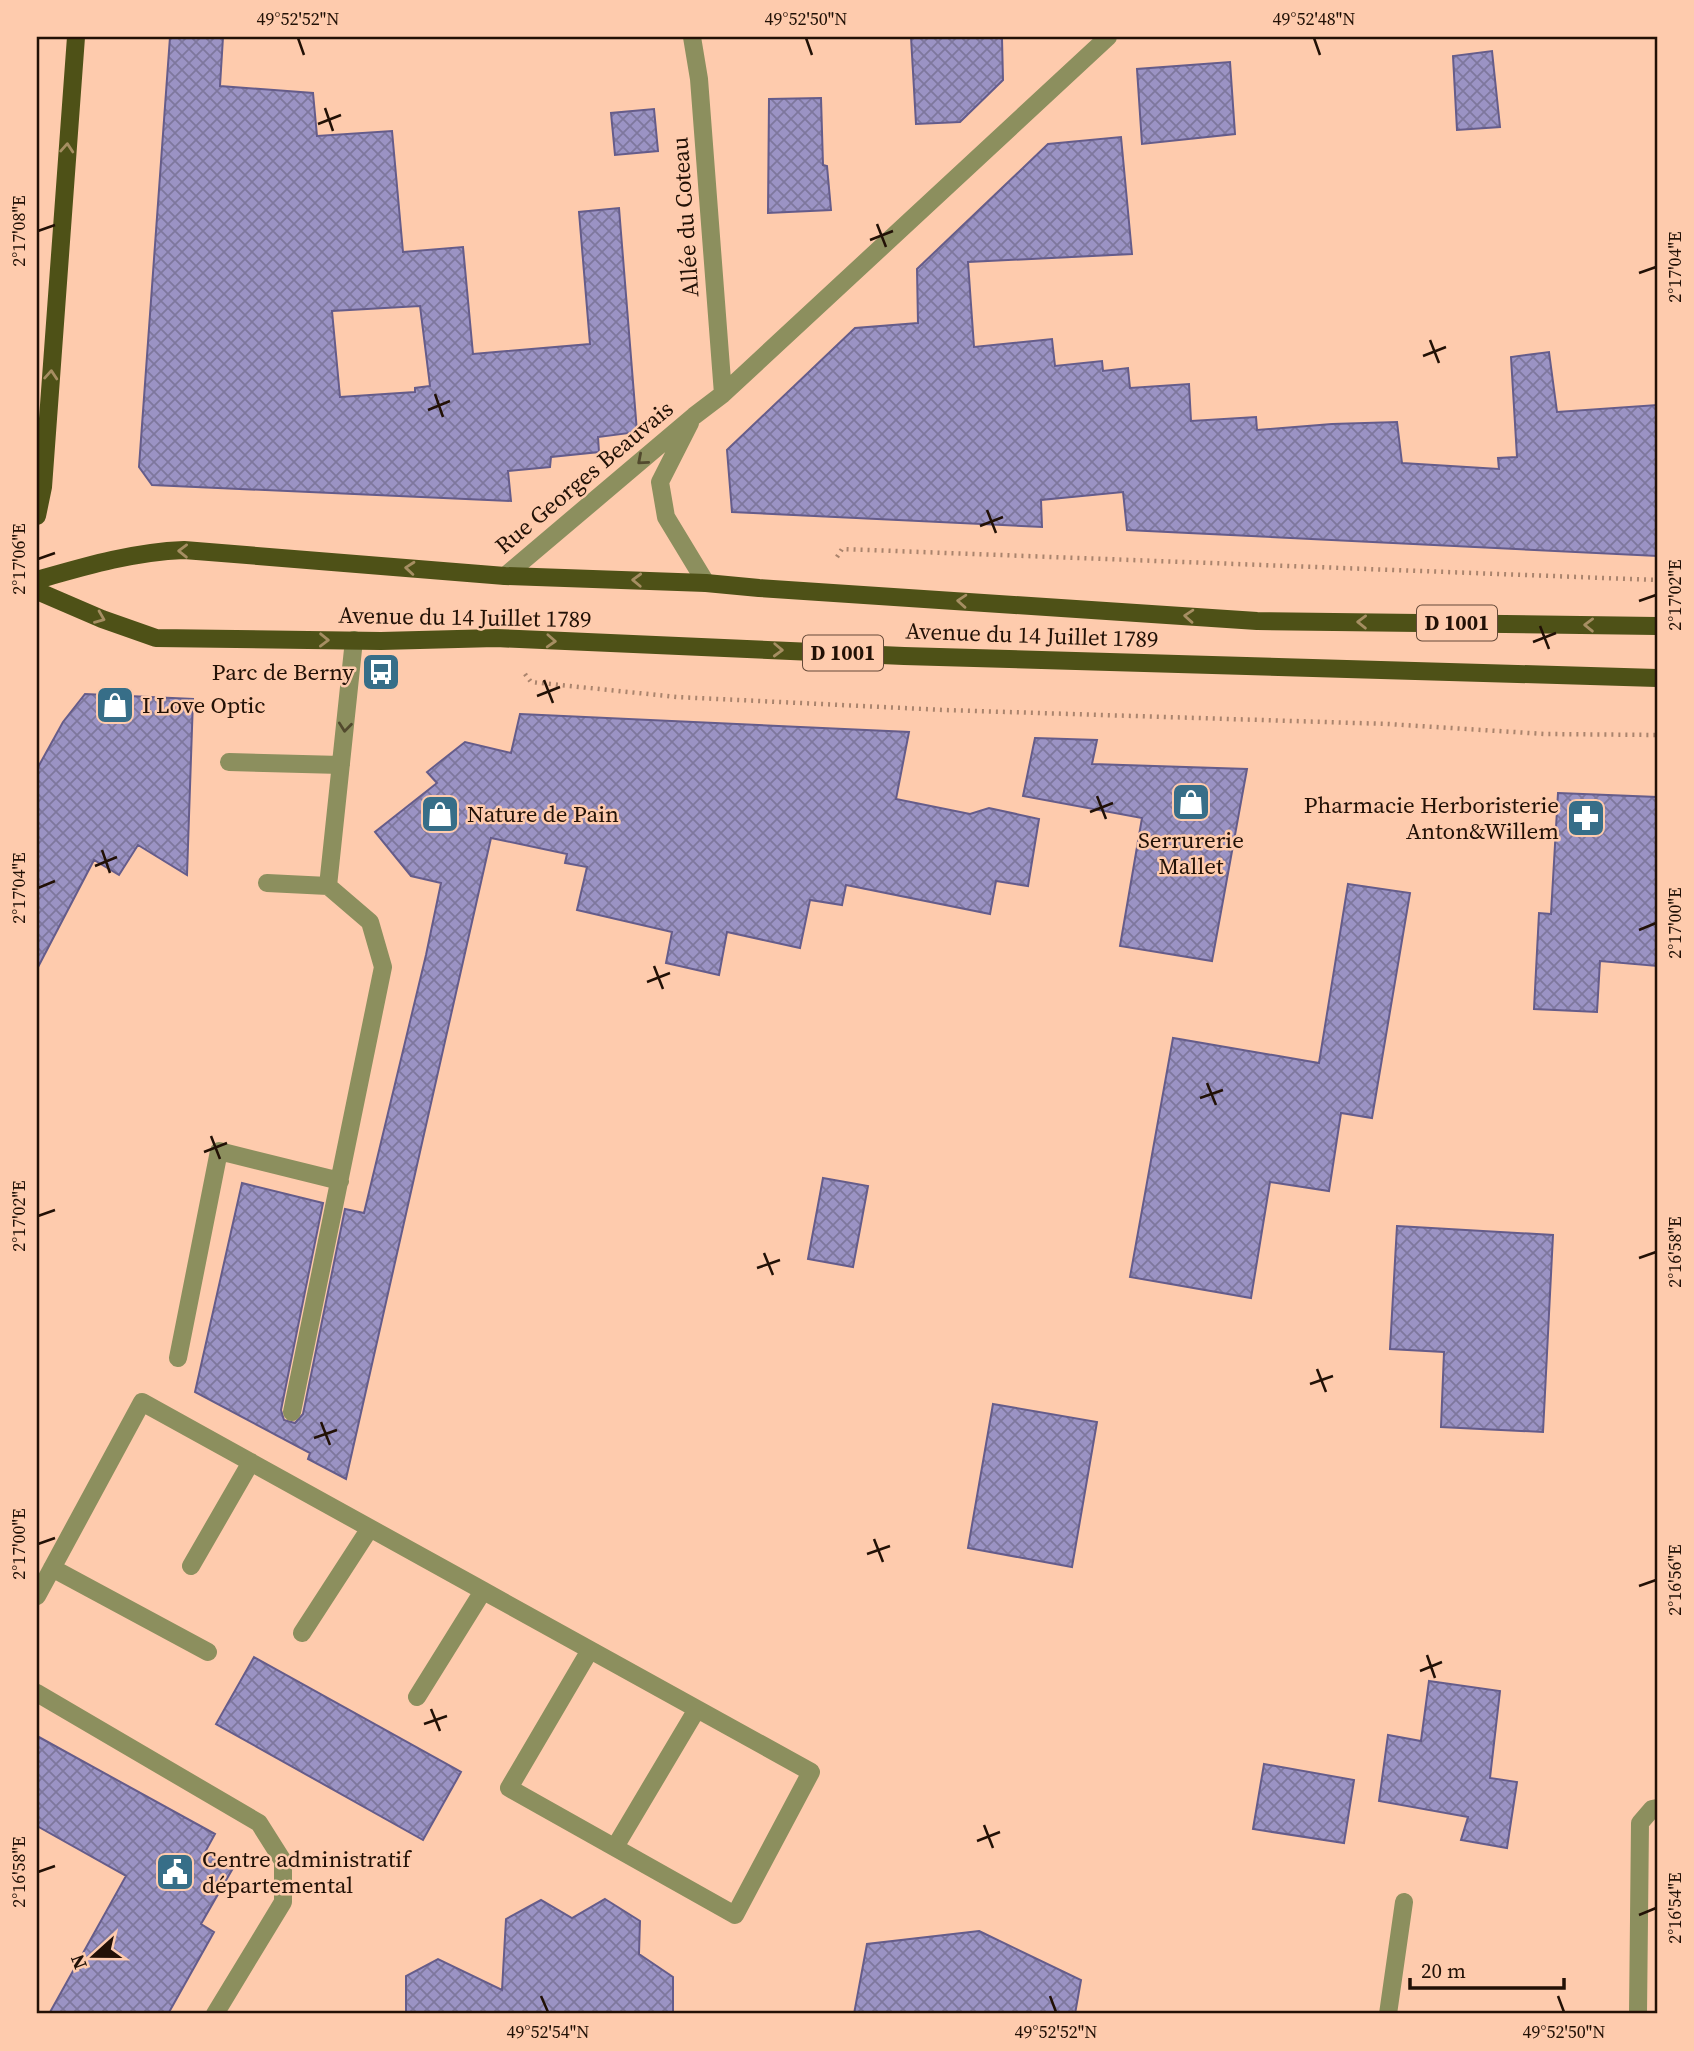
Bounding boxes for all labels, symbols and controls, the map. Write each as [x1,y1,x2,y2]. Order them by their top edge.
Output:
text: 49°52'52"N [257,6,339,31]
text: 49°52'50"N [765,6,847,31]
text: 49°52'48"N [1273,6,1355,31]
street label: Allée du Coteau [663,136,707,298]
one-way arrow [59,143,74,154]
text: 2°17'08"E [6,195,31,267]
text: 2°17'04"E [1662,231,1687,303]
one-way arrow [43,369,58,380]
street label: Rue Georges Beauvais [488,393,680,561]
one-way arrow [637,452,650,464]
text: 2°17'06"E [6,523,31,595]
one-way arrow [178,543,189,558]
text: 2°17'02"E [1662,559,1687,631]
one-way arrow [404,561,415,576]
one-way arrow [632,573,643,588]
one-way arrow [956,594,967,609]
street label: Avenue du 14 Juillet 1789 [338,599,592,635]
road number: D 1001 [1417,606,1497,640]
one-way arrow [93,609,105,623]
one-way arrow [1183,609,1194,624]
one-way arrow [1356,614,1366,630]
street label: Avenue du 14 Juillet 1789 [905,615,1159,655]
one-way arrow [1583,617,1594,633]
one-way arrow [319,632,329,648]
one-way arrow [546,633,557,648]
road number: D 1001 [803,636,883,670]
one-way arrow [773,643,784,658]
bus stop icon: Parc de Berny [360,651,402,693]
place label: Parc de Berny [212,656,354,688]
shop icon: I Love Optic [94,684,136,726]
place label: I Love Optic [142,689,265,721]
one-way arrow [338,722,353,733]
shop icon: Serrurerie Mallet [1170,781,1212,823]
place label: Pharmacie Herboristerie Anton&Willem [1304,789,1559,847]
shop icon: Nature de Pain [419,793,461,835]
pharmacy icon: Pharmacie Herboristerie Anton&Willem [1565,797,1607,839]
place label: Nature de Pain [467,798,619,830]
place label: Serrurerie Mallet [1138,824,1244,882]
text: 2°17'04"E [6,852,31,924]
text: 2°17'00"E [1662,887,1687,959]
text: 2°17'02"E [6,1180,31,1252]
text: 2°16'58"E [1662,1216,1687,1288]
text: 2°17'00"E [6,1508,31,1580]
text: 2°16'56"E [1662,1544,1687,1616]
text: 2°16'58"E [6,1836,31,1908]
place label: Centre administratif départemental [202,1843,412,1901]
public building icon: Centre administratif départemental [154,1851,196,1893]
text: 2°16'54"E [1662,1872,1687,1944]
north arrow [60,1922,130,1992]
scale bar [1410,1946,1564,1990]
text: N [63,1951,93,1973]
text: 20 m [1421,1956,1466,1985]
text: 49°52'54"N [507,2019,589,2044]
text: 49°52'52"N [1015,2019,1097,2044]
text: 49°52'50"N [1523,2019,1605,2044]

